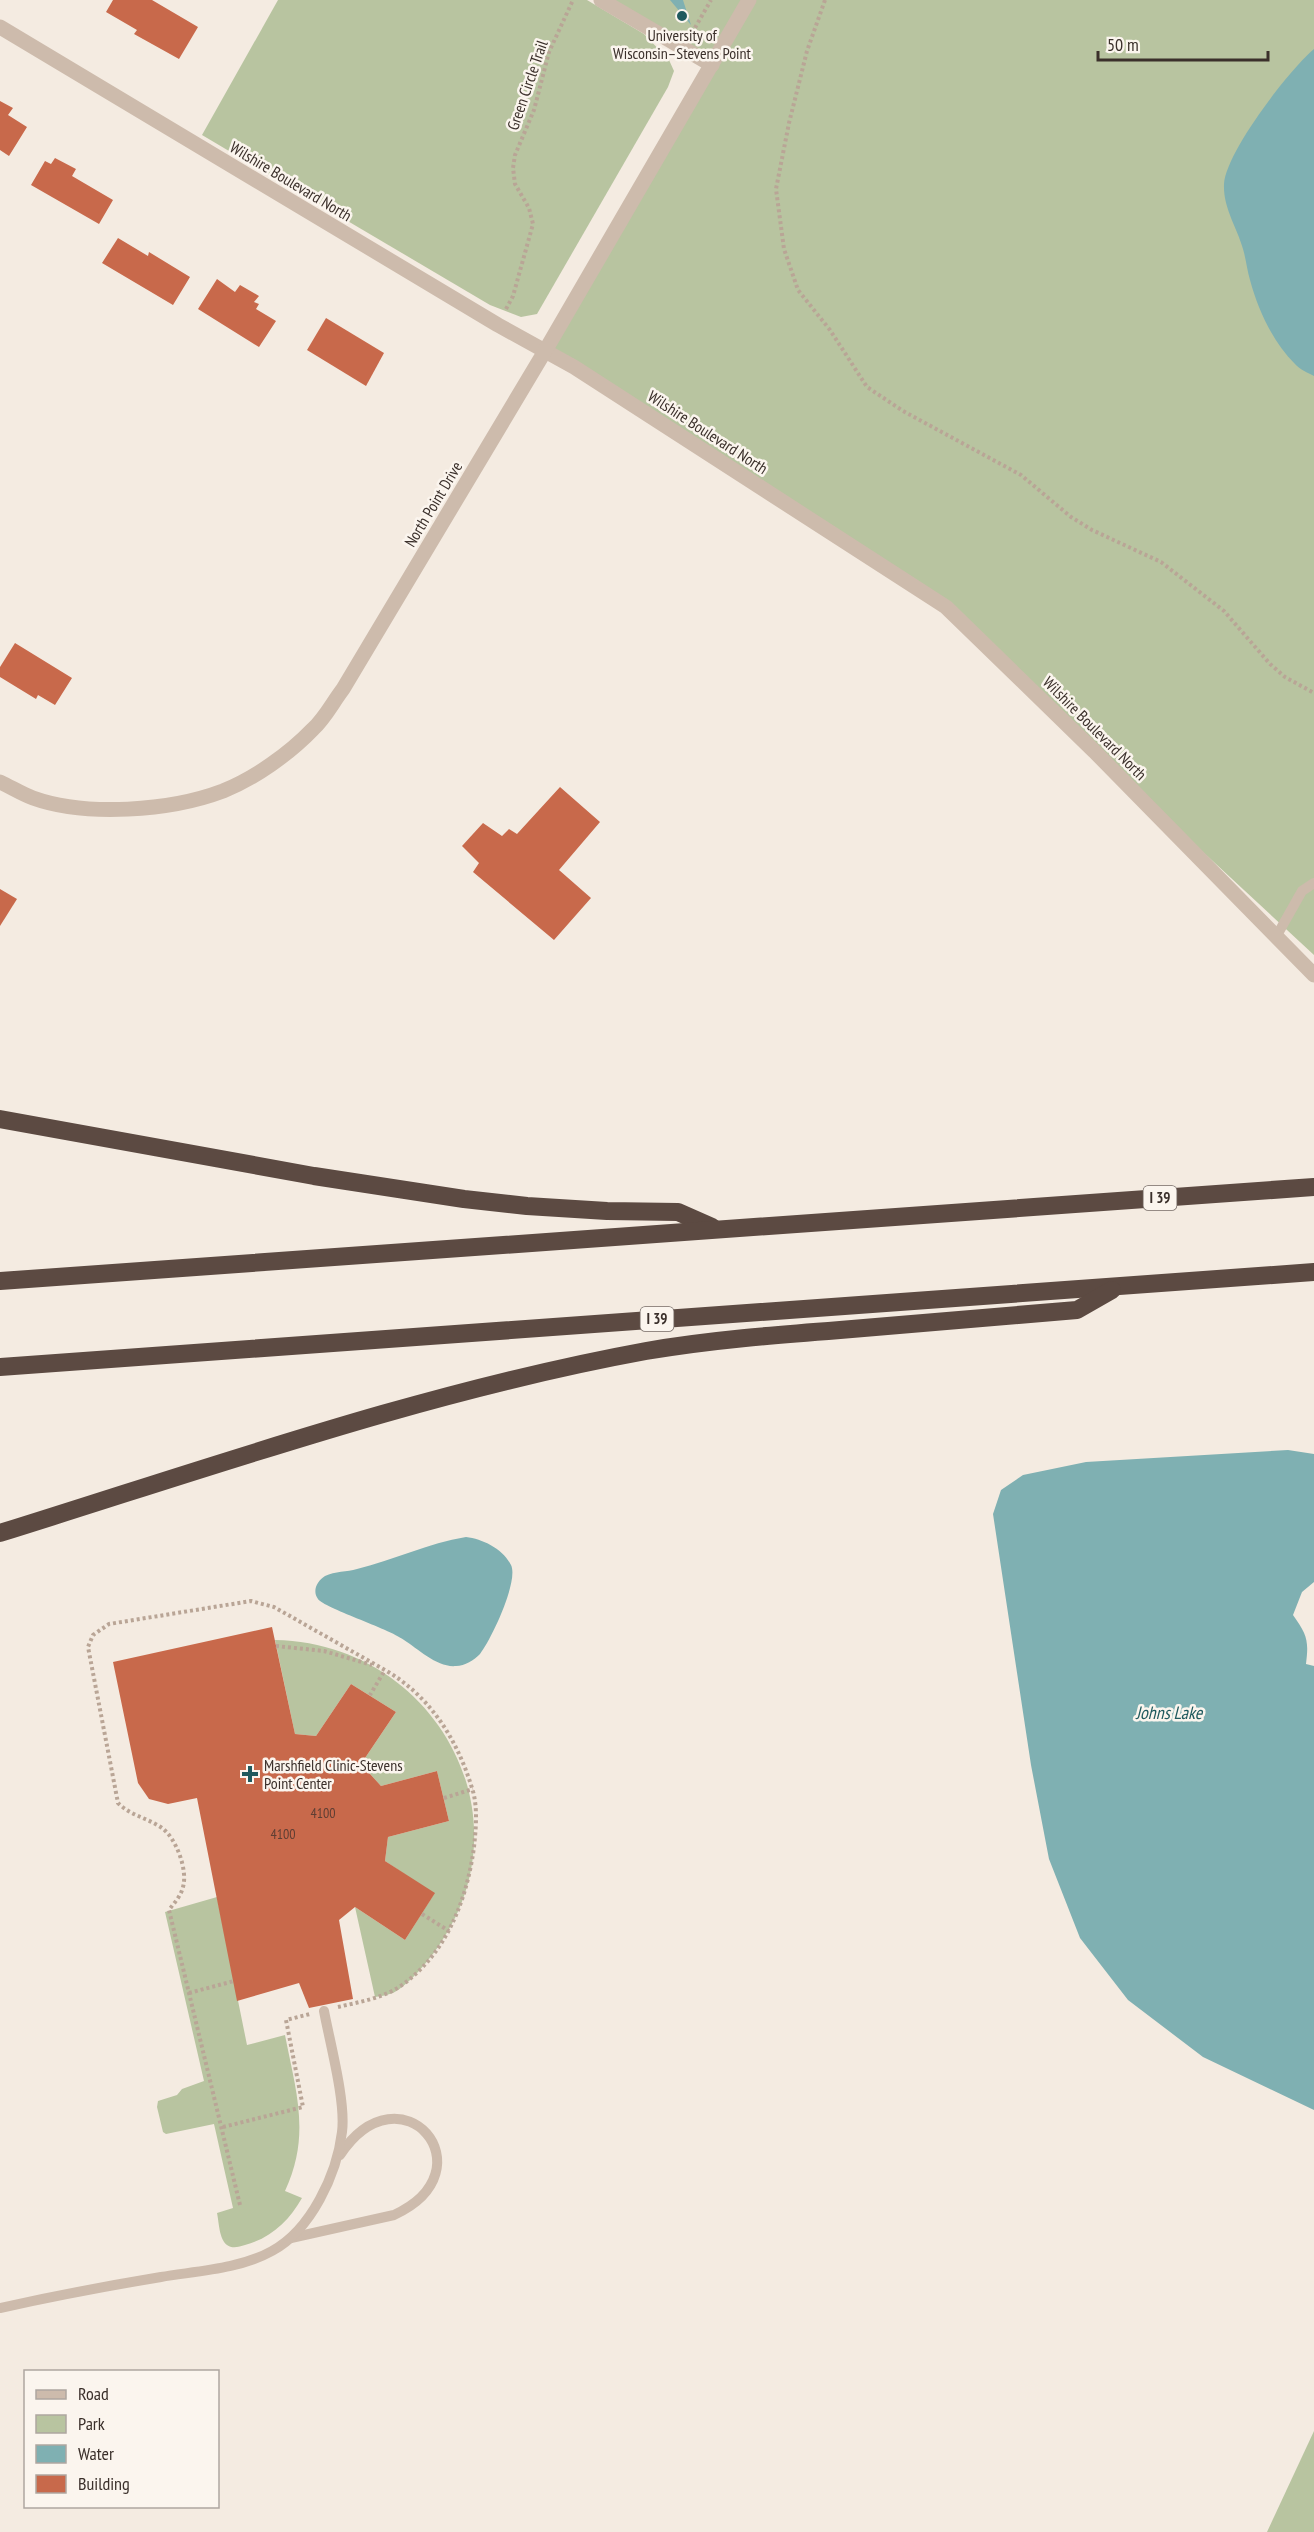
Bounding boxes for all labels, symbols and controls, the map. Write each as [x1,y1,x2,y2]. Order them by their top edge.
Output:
marker: University of Wisconsin–Stevens Point [675,9,689,23]
scale bar [1098,24,1268,62]
place label: University of Wisconsin–Stevens Point [613,25,752,63]
text: 50 m [1107,33,1139,56]
street label: Green Circle Trail [502,37,552,133]
street label: Wilshire Boulevard North [226,137,356,225]
street label: Wilshire Boulevard North [644,386,772,478]
street label: North Point Drive [400,458,466,550]
street label: Wilshire Boulevard North [1039,672,1151,784]
road number: I 39 [1144,1186,1176,1210]
road number: I 39 [640,1307,674,1331]
water label: Johns Lake [1135,1701,1204,1724]
place label: Marshfield Clinic-Stevens Point Center [264,1755,403,1793]
marker: Marshfield Clinic-Stevens Point Center [241,1765,259,1783]
house number: 4100 [310,1804,336,1822]
house number: 4100 [270,1825,296,1843]
legend [24,2370,219,2508]
text: Road [78,2382,109,2405]
text: Park [78,2412,105,2435]
text: Water [78,2442,114,2465]
text: Building [78,2472,130,2495]

